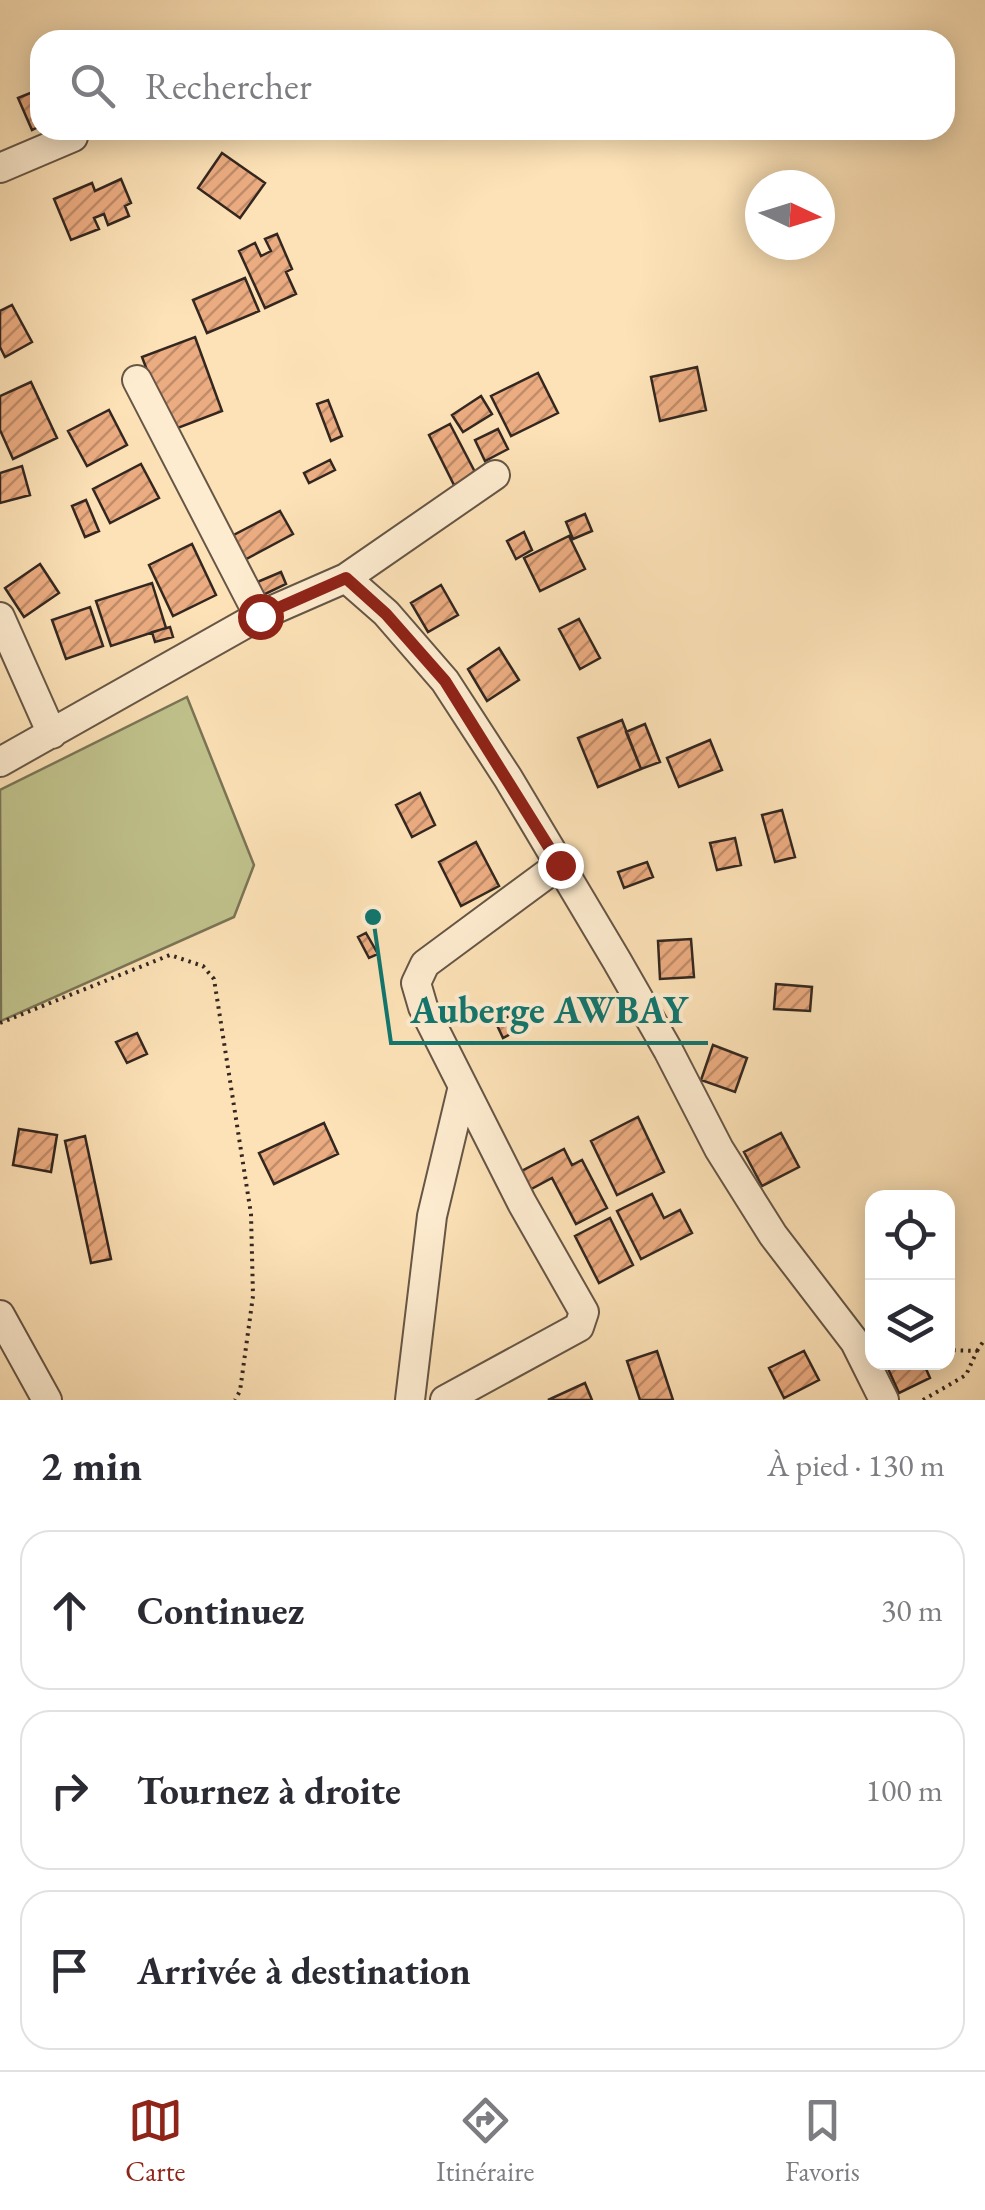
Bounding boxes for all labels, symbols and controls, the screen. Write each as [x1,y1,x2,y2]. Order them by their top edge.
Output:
search box [30,30,955,140]
icon: search [65,58,120,113]
text: Rechercher [145,61,312,110]
north arrow [745,170,835,260]
route start [238,594,284,640]
route end [538,843,584,889]
callout: Auberge AWBAY [391,975,708,1043]
text: Auberge AWBAY [409,985,689,1034]
map controls [865,1190,955,1370]
button: locate [865,1190,955,1280]
button: layers [865,1280,955,1370]
text: 2 min [40,1438,142,1493]
text: À pied · 130 m [767,1444,945,1486]
icon: ahead [42,1583,97,1638]
text: Continuez [137,1586,304,1635]
text: 30 m [881,1589,943,1631]
icon: right [42,1763,97,1818]
text: Tournez à droite [137,1766,401,1815]
text: 100 m [866,1769,943,1811]
icon: arrive [42,1943,97,1998]
text: Arrivée à destination [137,1946,471,1995]
tab: Carte [125,2093,185,2189]
tab: Itinéraire [436,2093,534,2189]
tab: Favoris [785,2093,860,2189]

